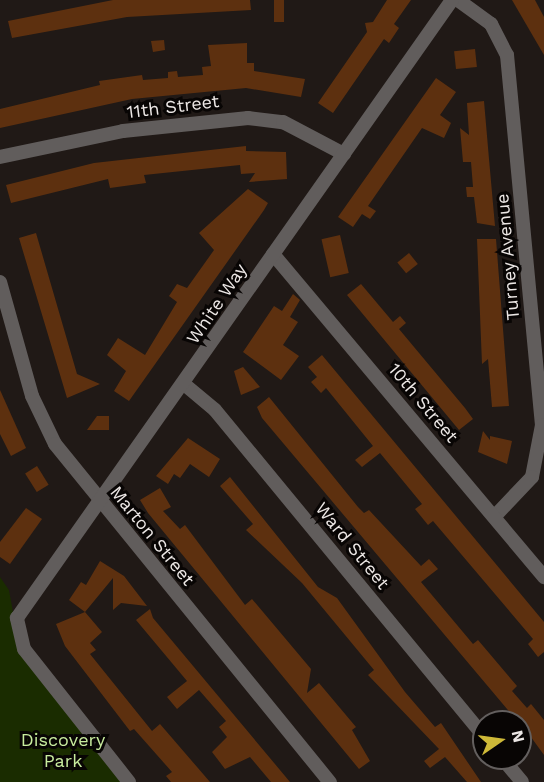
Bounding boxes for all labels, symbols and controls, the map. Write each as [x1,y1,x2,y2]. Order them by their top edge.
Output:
street label: 11th Street [126,91,220,123]
street label: Turney Avenue [492,192,524,322]
street label: White Way [182,259,252,349]
street label: 10th Street [383,359,463,447]
street label: Marton Street [105,482,199,590]
street label: Ward Street [310,498,394,594]
north arrow [472,710,532,770]
text: N [507,728,529,744]
park label: Discovery Park [21,730,105,772]

